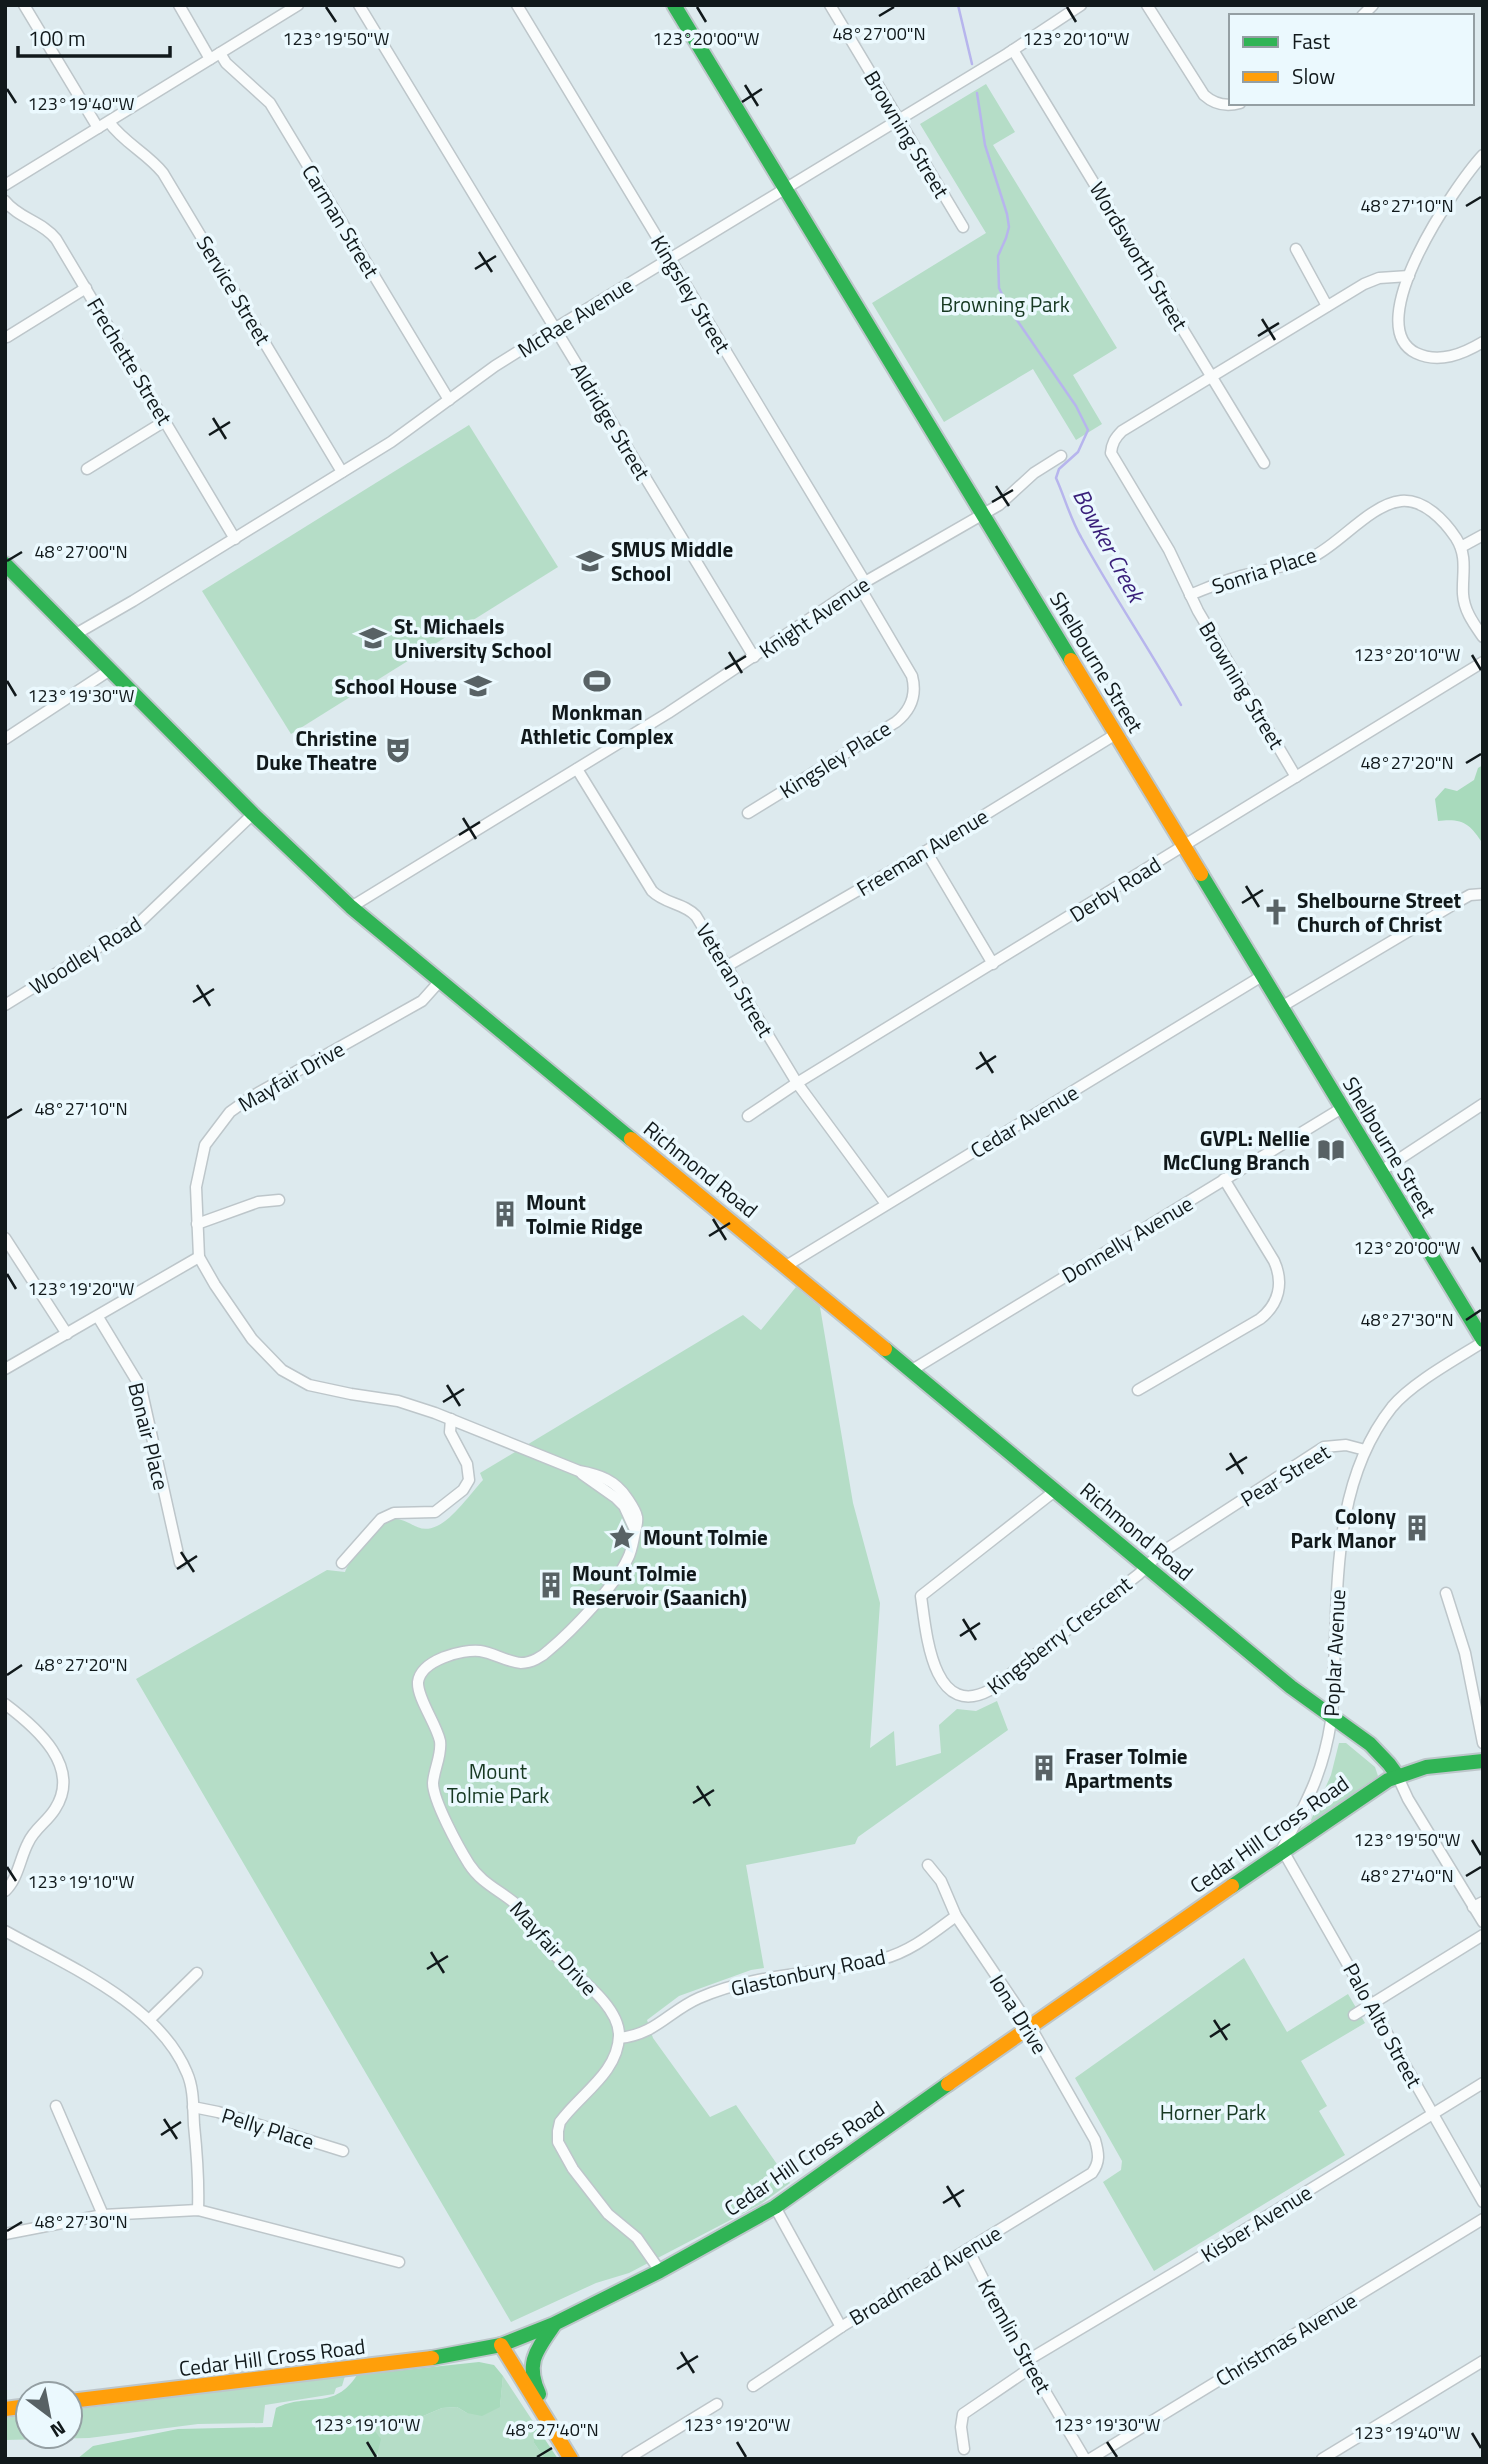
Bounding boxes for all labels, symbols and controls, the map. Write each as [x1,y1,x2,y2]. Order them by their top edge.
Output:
scale bar [18,14,170,58]
legend [1229,14,1474,105]
text: 48°27'00"N [832,20,926,47]
text: 100 m [28,22,85,54]
text: 123°19'50"W [282,25,390,52]
text: 123°20'00"W [652,25,760,52]
text: 123°20'10"W [1022,25,1130,52]
text: Fast [1292,25,1331,57]
text: Slow [1292,60,1335,92]
street label: Browning Street [856,64,958,204]
text: 123°19'40"W [27,90,135,117]
street label: Carman Street [294,158,388,284]
street label: Wordsworth Street [1082,175,1196,337]
text: 48°27'10"N [1360,192,1454,219]
street label: Service Street [189,229,280,351]
street label: Kingsley Street [643,229,739,360]
street label: McRae Avenue [511,269,639,365]
park label: Browning Park [940,288,1070,320]
street label: Frechette Street [79,291,181,431]
street label: Aldridge Street [563,356,659,486]
water label: Bowker Creek [1064,482,1155,610]
place label: SMUS Middle School [611,533,733,589]
text: 48°27'00"N [34,538,128,565]
street label: Sonria Place [1208,538,1320,602]
school or university icon: SMUS Middle School [575,546,605,576]
street label: Knight Avenue [752,568,876,666]
street label: Shelbourne Street [1042,585,1152,739]
place label: St. Michaels University School [394,610,552,666]
street label: Browning Street [1191,615,1293,755]
school or university icon: St. Michaels University School [358,623,388,653]
text: 123°20'10"W [1353,641,1461,668]
sports icon: Monkman Athletic Complex [582,666,612,696]
place label: School House [334,670,457,702]
school or university icon: School House [463,671,493,701]
text: 123°19'30"W [27,682,135,709]
place label: Monkman Athletic Complex [521,696,673,752]
street label: Kingsley Place [773,712,897,806]
place label: Christine Duke Theatre [256,722,377,778]
theatre icon: Christine Duke Theatre [383,735,413,765]
text: 48°27'20"N [1360,749,1454,776]
street label: Freeman Avenue [850,800,994,904]
street label: Derby Road [1063,848,1167,930]
place label: Shelbourne Street Church of Christ [1297,884,1462,940]
church icon: Shelbourne Street Church of Christ [1261,897,1291,927]
street label: Woodley Road [23,908,147,1002]
street label: Veteran Street [688,917,782,1044]
street label: Mayfair Drive [232,1033,350,1119]
street label: Shelbourne Street [1335,1070,1445,1224]
street label: Cedar Avenue [964,1076,1084,1166]
text: 48°27'10"N [34,1095,128,1122]
street label: Richmond Road [637,1113,765,1225]
place label: GVPL: Nellie McClung Branch [1163,1122,1310,1178]
library icon: GVPL: Nellie McClung Branch [1316,1135,1346,1165]
place label: Mount Tolmie Ridge [526,1186,643,1242]
street label: Donnelly Avenue [1055,1187,1199,1291]
building icon: Mount Tolmie Ridge [490,1199,520,1229]
text: 123°20'00"W [1353,1234,1461,1261]
text: 123°19'20"W [27,1275,135,1302]
text: 48°27'30"N [1360,1306,1454,1333]
street label: Bonair Place [120,1379,178,1493]
street label: Pear Street [1234,1435,1336,1514]
street label: Richmond Road [1073,1474,1201,1588]
place label: Colony Park Manor [1290,1500,1396,1556]
building icon: Colony Park Manor [1402,1513,1432,1543]
place label: Mount Tolmie [643,1521,768,1553]
place icon: Mount Tolmie [607,1522,637,1552]
place label: Mount Tolmie Reservoir (Saanich) [572,1557,747,1613]
street label: Kingsberry Crescent [980,1568,1139,1702]
building icon: Mount Tolmie Reservoir (Saanich) [536,1570,566,1600]
street label: Poplar Avenue [1315,1589,1353,1717]
text: 48°27'20"N [34,1651,128,1678]
place label: Fraser Tolmie Apartments [1065,1740,1188,1796]
building icon: Fraser Tolmie Apartments [1029,1753,1059,1783]
park label: Mount Tolmie Park [447,1755,549,1811]
street label: Cedar Hill Cross Road [1183,1767,1355,1901]
text: 123°19'50"W [1353,1826,1461,1853]
text: 48°27'40"N [1360,1862,1454,1889]
text: 123°19'10"W [27,1868,135,1895]
street label: Mayfair Drive [503,1893,605,2003]
street label: Glastonbury Road [728,1940,888,2004]
street label: Palo Alto Street [1336,1957,1431,2094]
street label: Iona Drive [982,1968,1056,2060]
street label: Cedar Hill Cross Road [717,2092,891,2224]
park label: Horner Park [1160,2096,1266,2128]
street label: Pelly Place [218,2099,318,2157]
street label: Kisber Avenue [1194,2176,1318,2270]
text: 48°27'30"N [34,2208,128,2235]
street label: Broadmead Avenue [843,2217,1007,2333]
street label: Kremlin Street [970,2273,1060,2400]
street label: Christmas Avenue [1209,2284,1363,2394]
street label: Cedar Hill Cross Road [177,2330,367,2384]
north arrow [14,2380,84,2450]
text: 123°19'10"W [313,2411,421,2438]
text: 123°19'20"W [683,2411,791,2438]
text: 123°19'30"W [1053,2411,1161,2438]
text: N [45,2414,72,2446]
text: 48°27'40"N [505,2416,599,2443]
text: 123°19'40"W [1353,2419,1461,2446]

